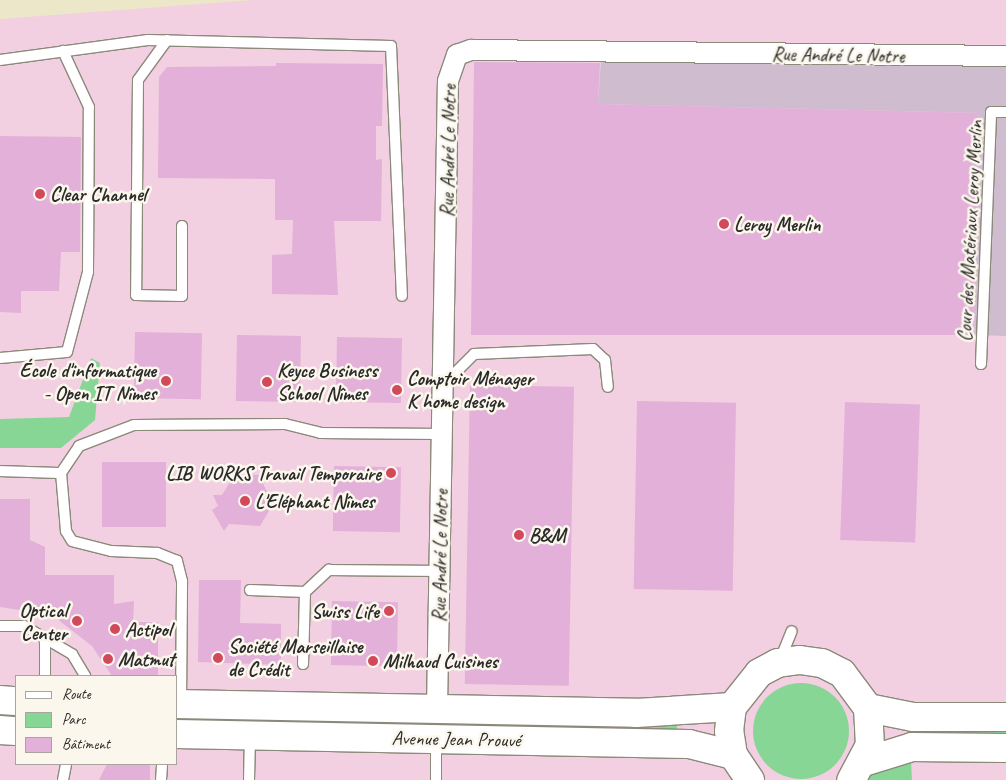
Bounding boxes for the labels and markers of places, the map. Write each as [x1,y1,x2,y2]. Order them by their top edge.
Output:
place label: Clear Channel [50,182,147,206]
marker: Clear Channel [34,188,46,200]
place label: Leroy Merlin [734,212,820,236]
marker: Leroy Merlin [718,218,730,230]
place label: École d'informatique - Open IT Nîmes [20,358,156,405]
place label: Keyce Business School Nîmes [277,359,377,406]
place label: Comptoir Ménager K home design [407,366,533,413]
marker: École d'informatique - Open IT Nîmes [160,375,172,387]
marker: Keyce Business School Nîmes [261,376,273,388]
marker: Comptoir Ménager K home design [391,384,403,396]
place label: LIB WORKS Travail Temporaire [166,461,381,485]
marker: LIB WORKS Travail Temporaire [385,467,397,479]
place label: L'Eléphant Nîmes [255,489,374,513]
marker: L'Eléphant Nîmes [239,495,251,507]
place label: B&M [529,523,565,547]
marker: B&M [513,529,525,541]
place label: Optical Center [19,598,67,645]
place label: Swiss Life [311,599,379,623]
marker: Swiss Life [383,605,395,617]
marker: Optical Center [71,615,83,627]
place label: Actipol [125,617,171,641]
marker: Actipol [109,623,121,635]
place label: Société Marseillaise de Crédit [228,634,363,681]
place label: Matmut [118,647,174,671]
place label: Milhaud Cuisines [383,649,497,673]
marker: Société Marseillaise de Crédit [212,652,224,664]
marker: Matmut [102,653,114,665]
marker: Milhaud Cuisines [367,655,379,667]

